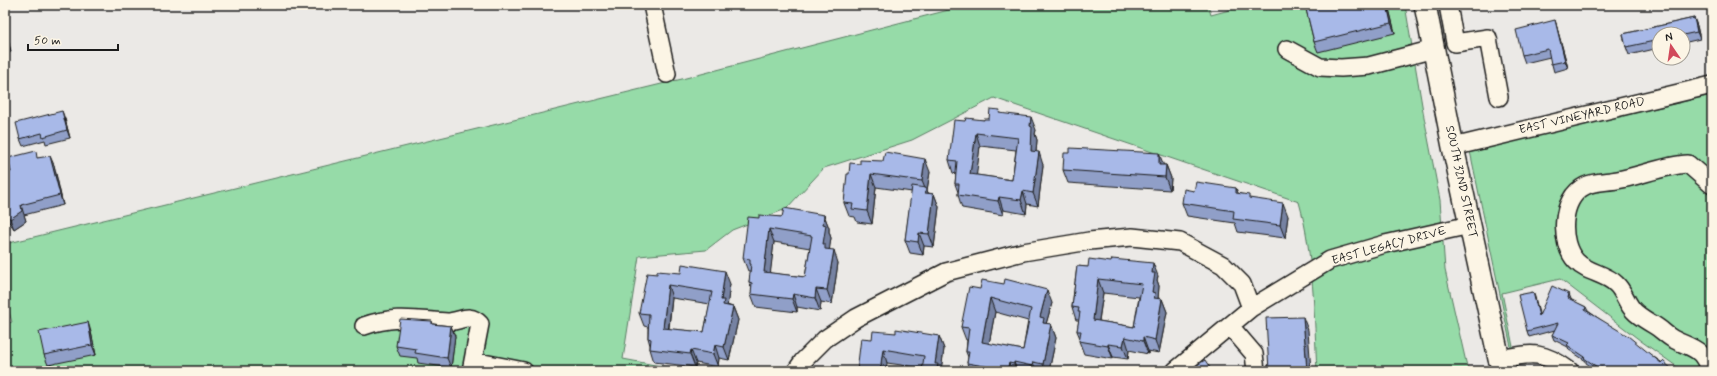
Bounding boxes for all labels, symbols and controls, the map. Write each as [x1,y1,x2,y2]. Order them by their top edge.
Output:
scale bar [28,26,118,52]
north arrow [1651,26,1691,66]
text: N [1664,30,1674,45]
text: 50 m [34,33,61,49]
street label: EAST VINEYARD ROAD [1517,94,1647,138]
street label: SOUTH 32ND STREET [1441,124,1481,240]
street label: EAST LEGACY DRIVE [1330,223,1448,269]

